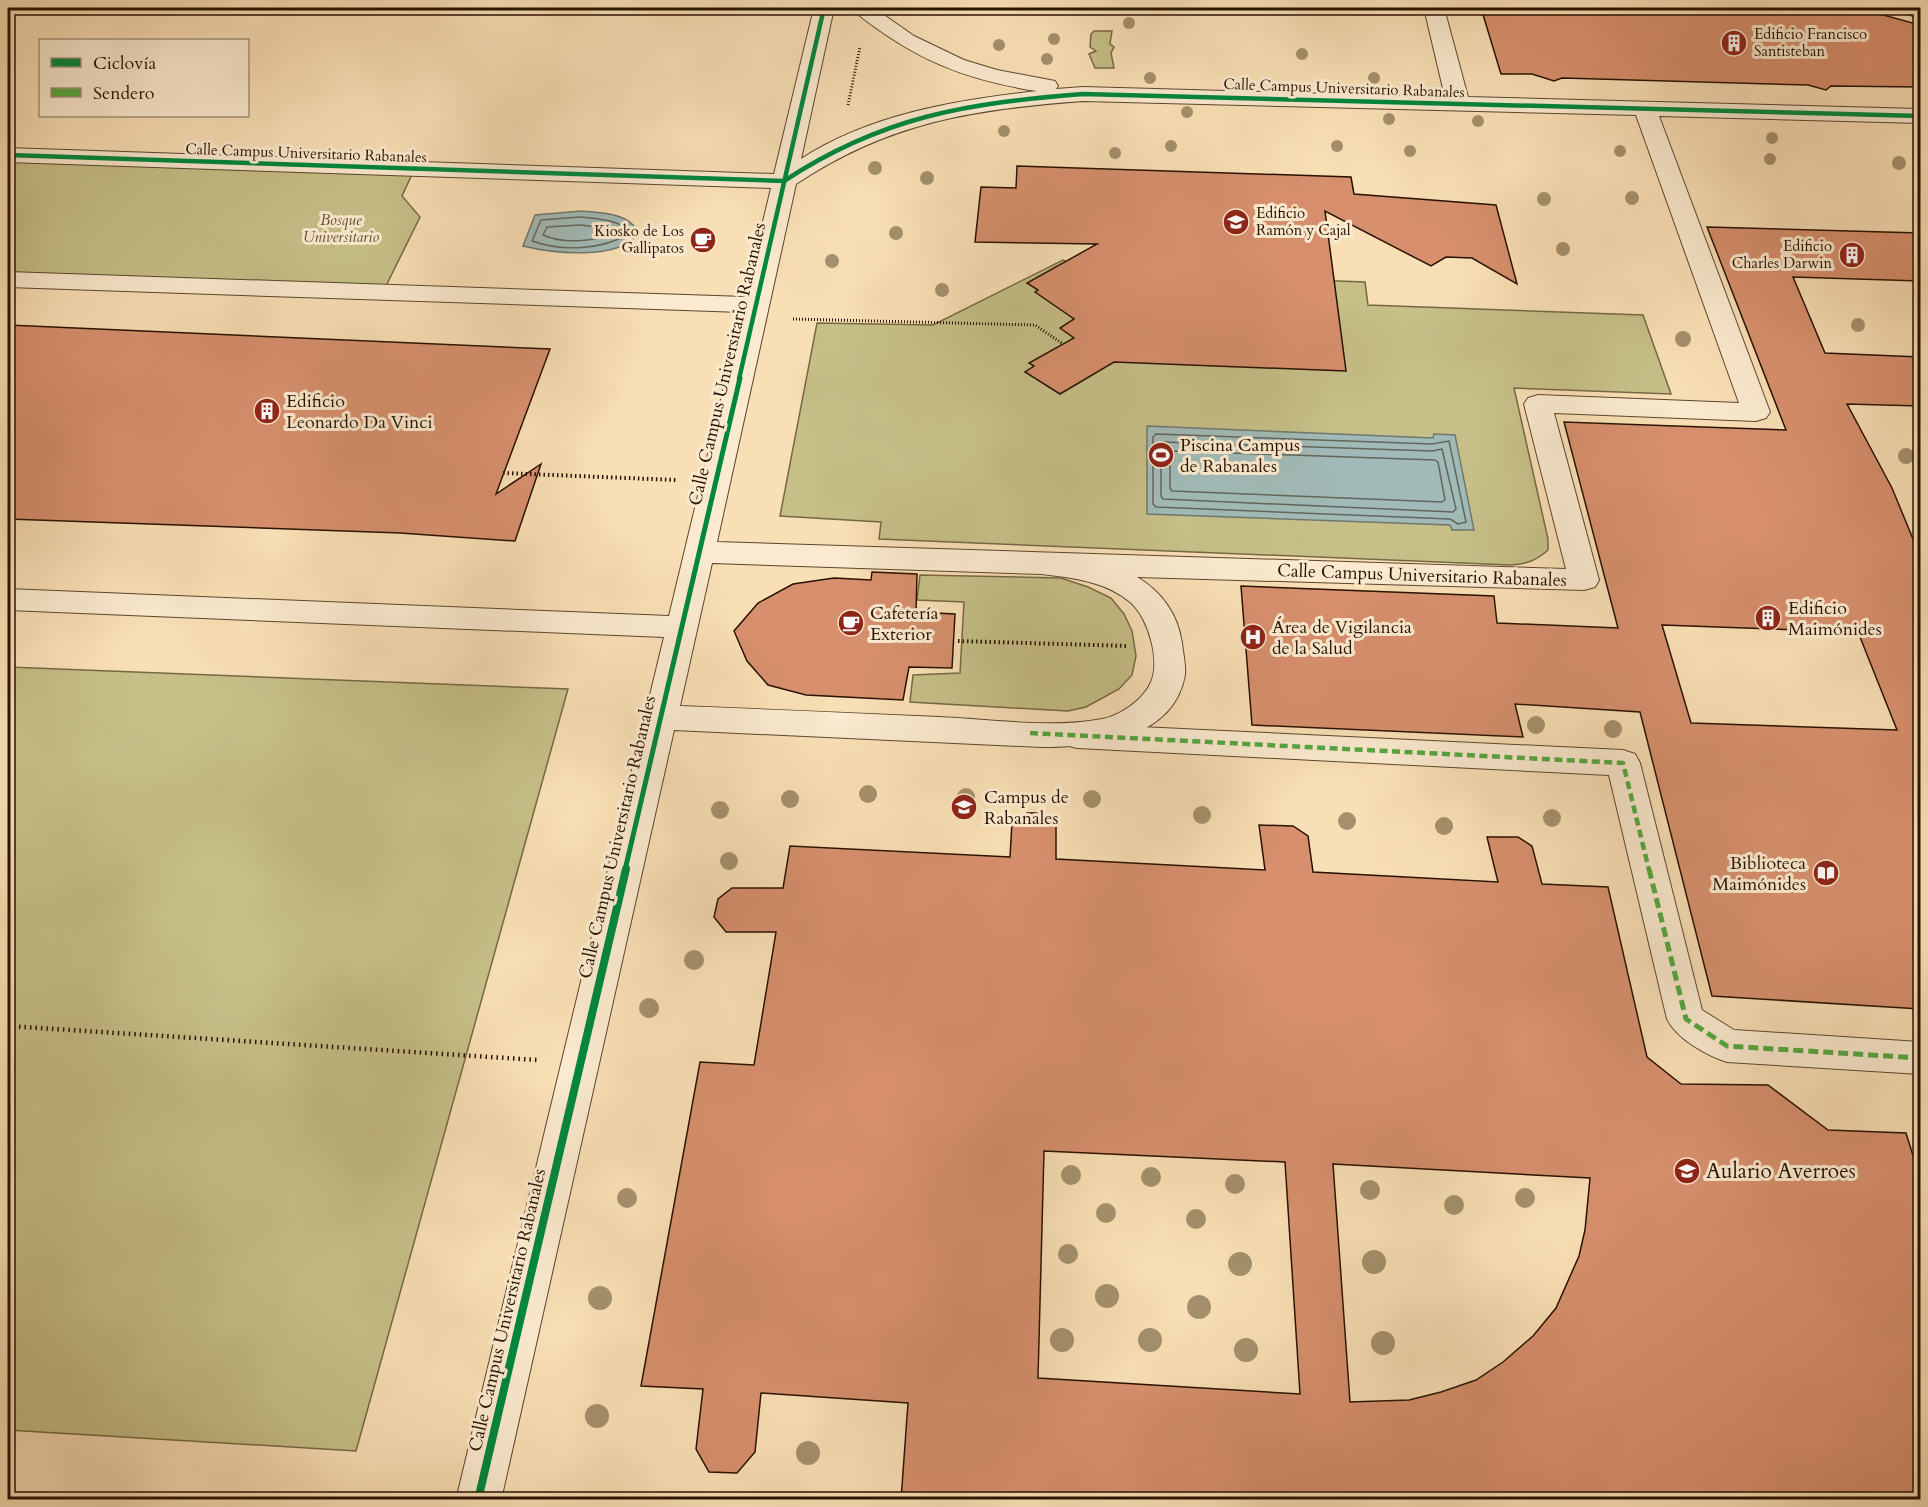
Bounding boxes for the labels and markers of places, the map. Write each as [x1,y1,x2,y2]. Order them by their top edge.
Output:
place label: Edificio Francisco Santisteban [1754,24,1867,61]
building icon: Edificio Francisco Santisteban [1719,28,1749,58]
place label: Edificio Ramón y Cajal [1256,203,1351,240]
school or university icon: Edificio Ramón y Cajal [1221,207,1251,237]
place label: Kiosko de Los Gallipatos [594,221,684,258]
cafe icon: Kiosko de Los Gallipatos [688,225,718,255]
place label: Edificio Charles Darwin [1732,236,1832,273]
building icon: Edificio Charles Darwin [1837,240,1867,270]
place label: Edificio Leonardo Da Vinci [286,389,433,435]
building icon: Edificio Leonardo Da Vinci [252,396,282,426]
place label: Piscina Campus de Rabanales [1180,433,1300,479]
sports icon: Piscina Campus de Rabanales [1146,440,1176,470]
place label: Edificio Maimónides [1788,596,1882,642]
place label: Cafetería Exterior [870,601,939,647]
building icon: Edificio Maimónides [1753,603,1783,633]
cafe icon: Cafetería Exterior [836,608,866,638]
place label: Área de Vigilancia de la Salud [1272,615,1412,661]
hospital icon: Área de Vigilancia de la Salud [1238,622,1268,652]
place label: Campus de Rabanales [984,785,1069,831]
school or university icon: Campus de Rabanales [949,792,979,822]
place label: Biblioteca Maimónides [1712,851,1806,897]
library icon: Biblioteca Maimónides [1811,858,1841,888]
school or university icon: Aulario Averroes [1672,1156,1702,1186]
place label: Aulario Averroes [1706,1157,1856,1186]

